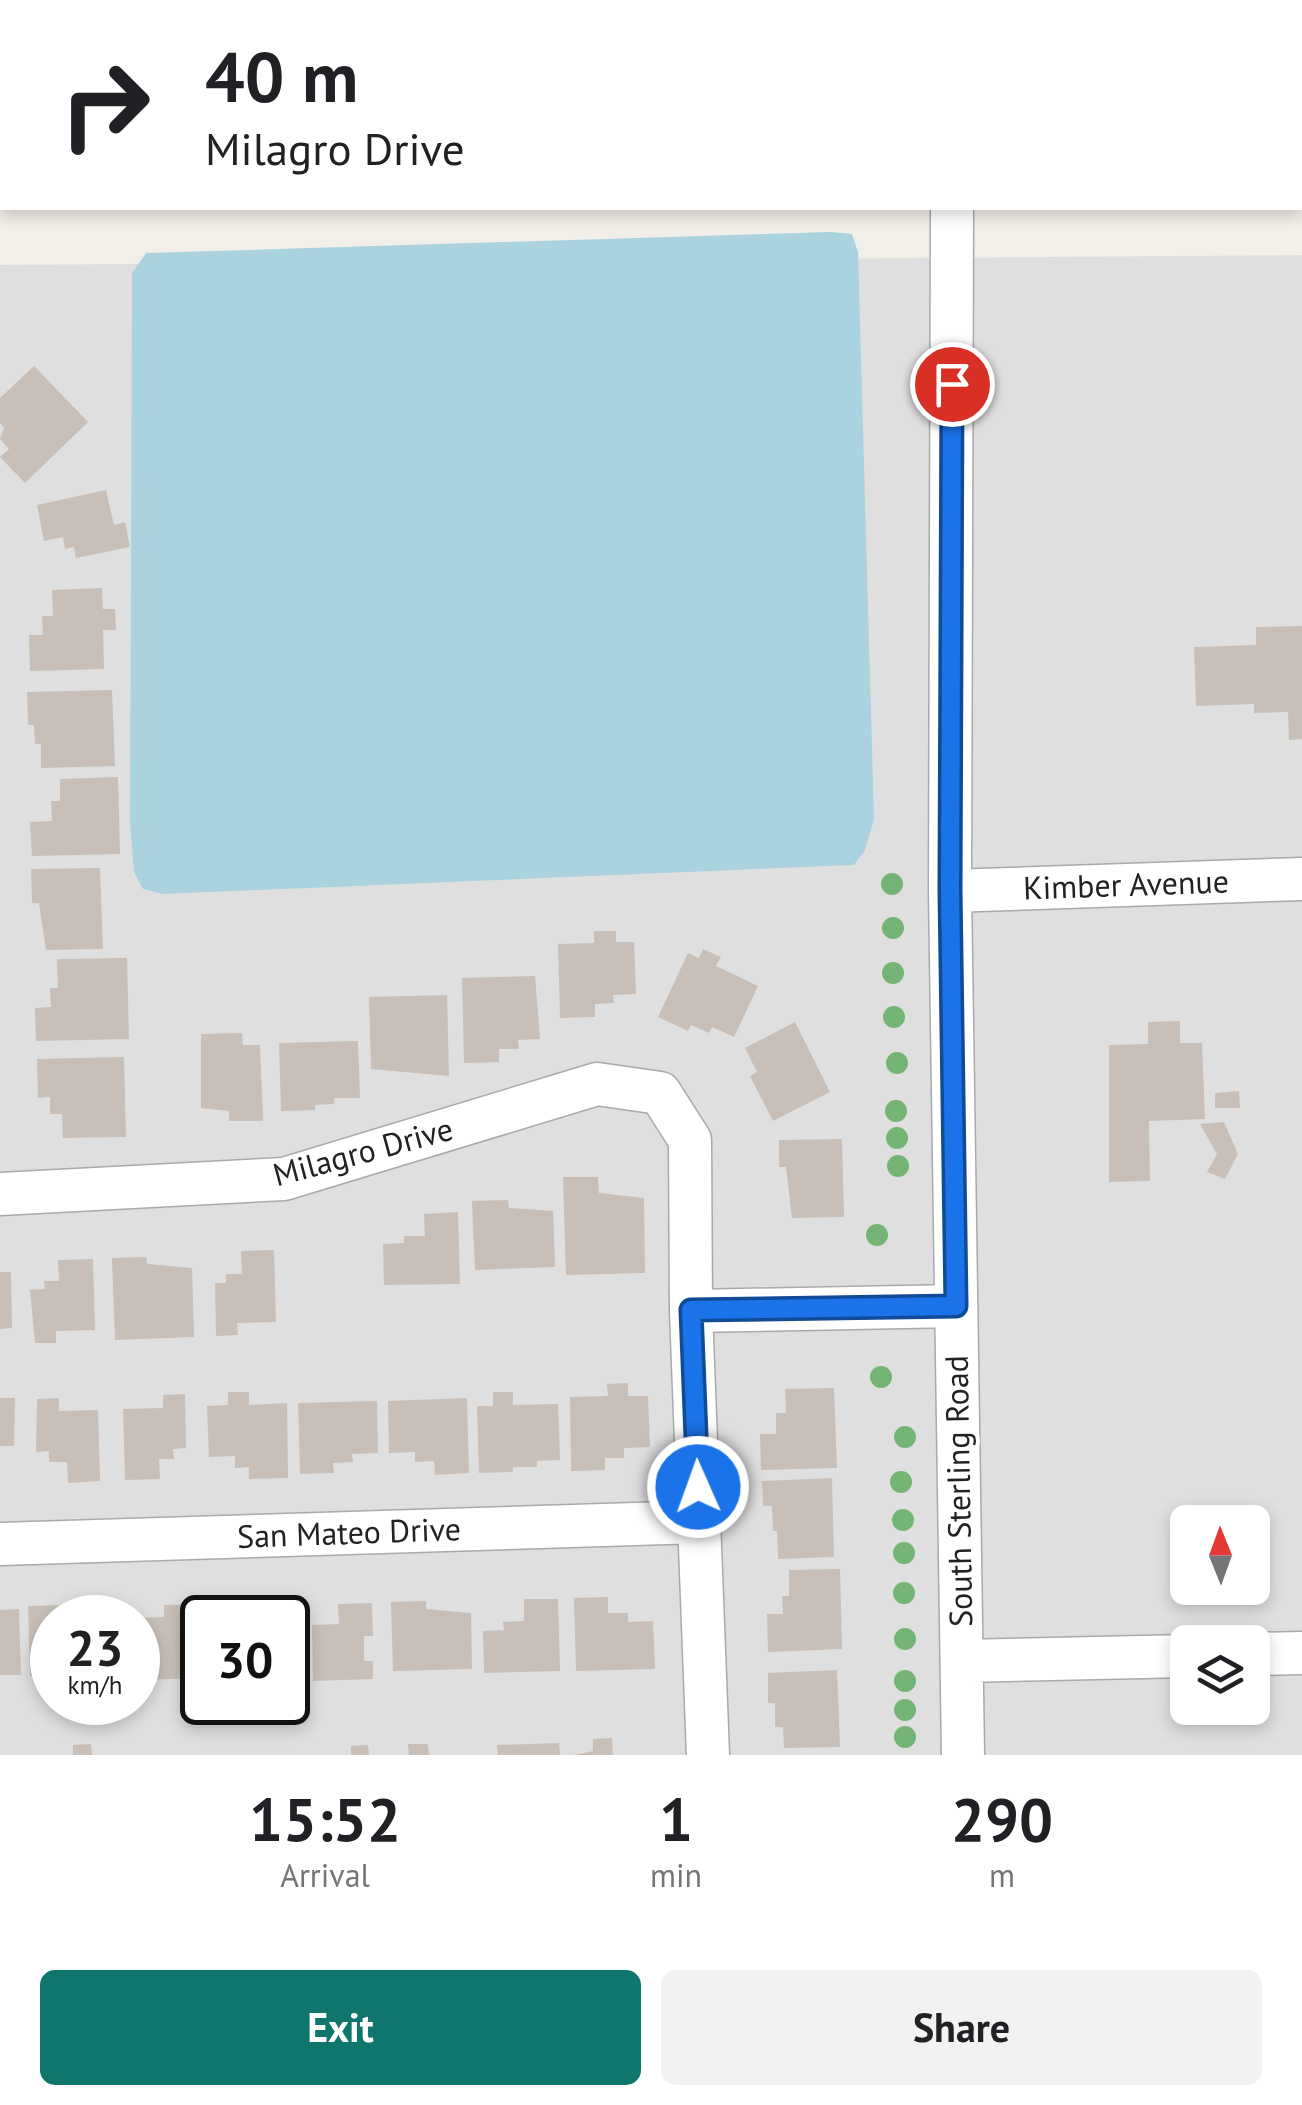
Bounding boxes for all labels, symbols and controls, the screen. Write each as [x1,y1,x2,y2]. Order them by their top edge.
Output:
text: 40 m [205,31,358,121]
icon: right [40,40,170,170]
text: Milagro Drive [205,119,465,177]
pin [910,342,995,427]
icon: arrive [925,357,980,412]
street label: Kimber Avenue [1022,859,1230,909]
street label: Milagro Drive [268,1107,457,1195]
street label: South Sterling Road [935,1355,981,1627]
position arrow [646,1435,750,1539]
north arrow [1170,1505,1270,1605]
map controls [1170,1505,1270,1725]
street label: San Mateo Drive [236,1507,462,1557]
speed limit sign: 30 [180,1595,310,1725]
text: 23 [67,1615,123,1680]
button: layers [1170,1625,1270,1725]
text: km/h [68,1669,122,1701]
text: 15:52 [249,1780,401,1858]
text: 1 [659,1780,693,1858]
text: 290 [951,1780,1053,1858]
text: Arrival [280,1854,370,1896]
text: min [650,1854,702,1896]
text: m [989,1854,1015,1896]
button: Exit [40,1970,641,2085]
button: Share [661,1970,1262,2085]

